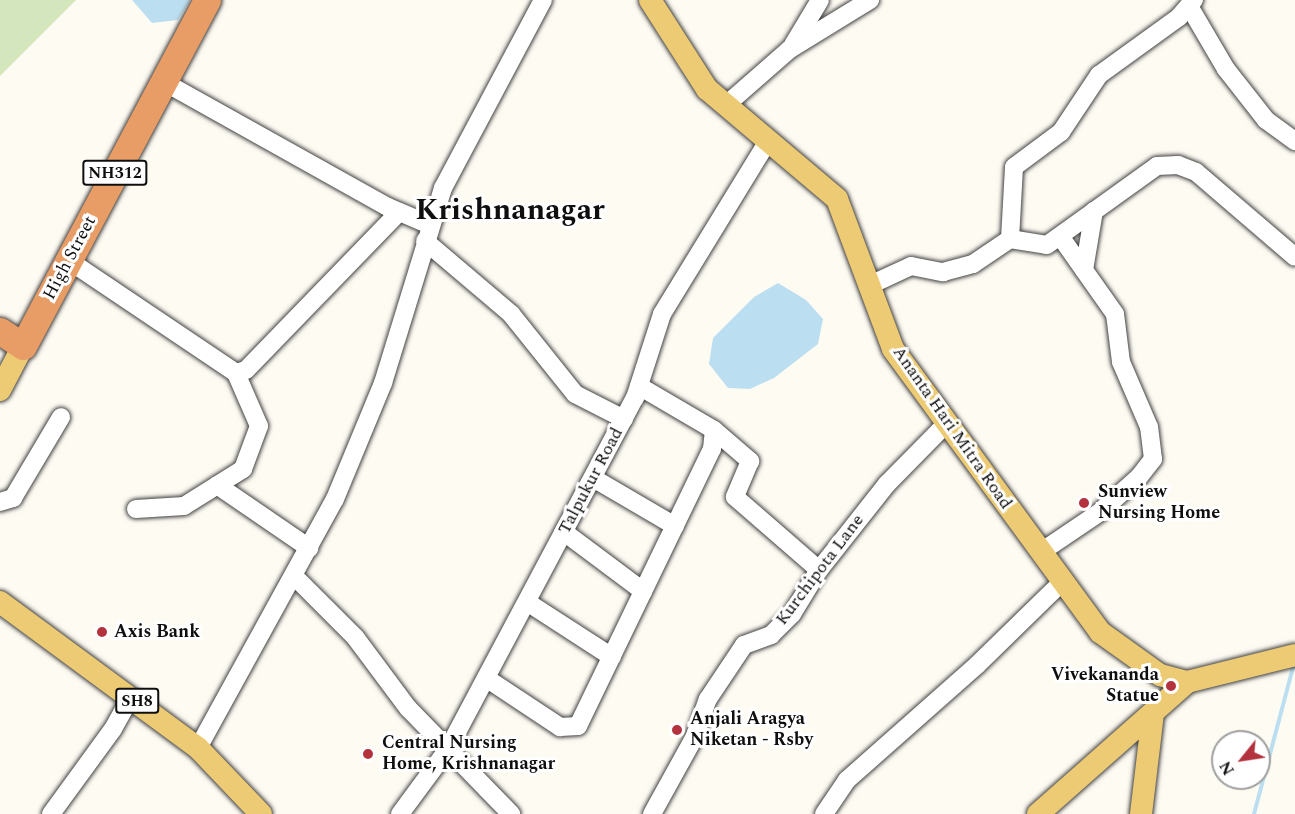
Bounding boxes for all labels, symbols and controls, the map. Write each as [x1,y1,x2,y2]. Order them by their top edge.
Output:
road number: NH312 [82,160,148,186]
district label: Krishnanagar [415,192,605,228]
street label: High Street [39,212,101,304]
street label: Ananta Hari Mitra Road [887,342,1017,514]
street label: Talpukur Road [554,424,628,538]
place label: Sunview Nursing Home [1098,482,1220,524]
marker: Sunview Nursing Home [1075,494,1093,512]
street label: Kurchipota Lane [771,510,869,630]
place label: Axis Bank [114,621,200,643]
marker: Axis Bank [95,625,109,639]
place label: Vivekananda Statue [1051,665,1159,708]
marker: Vivekananda Statue [1164,679,1178,693]
road number: SH8 [114,688,160,714]
place label: Anjali Aragya Niketan - Rsby [690,709,813,752]
marker: Anjali Aragya Niketan - Rsby [668,721,686,739]
north arrow [1211,730,1271,790]
place label: Central Nursing Home, Krishnanagar [382,733,555,776]
marker: Central Nursing Home, Krishnanagar [359,745,377,763]
text: N [1213,756,1241,780]

